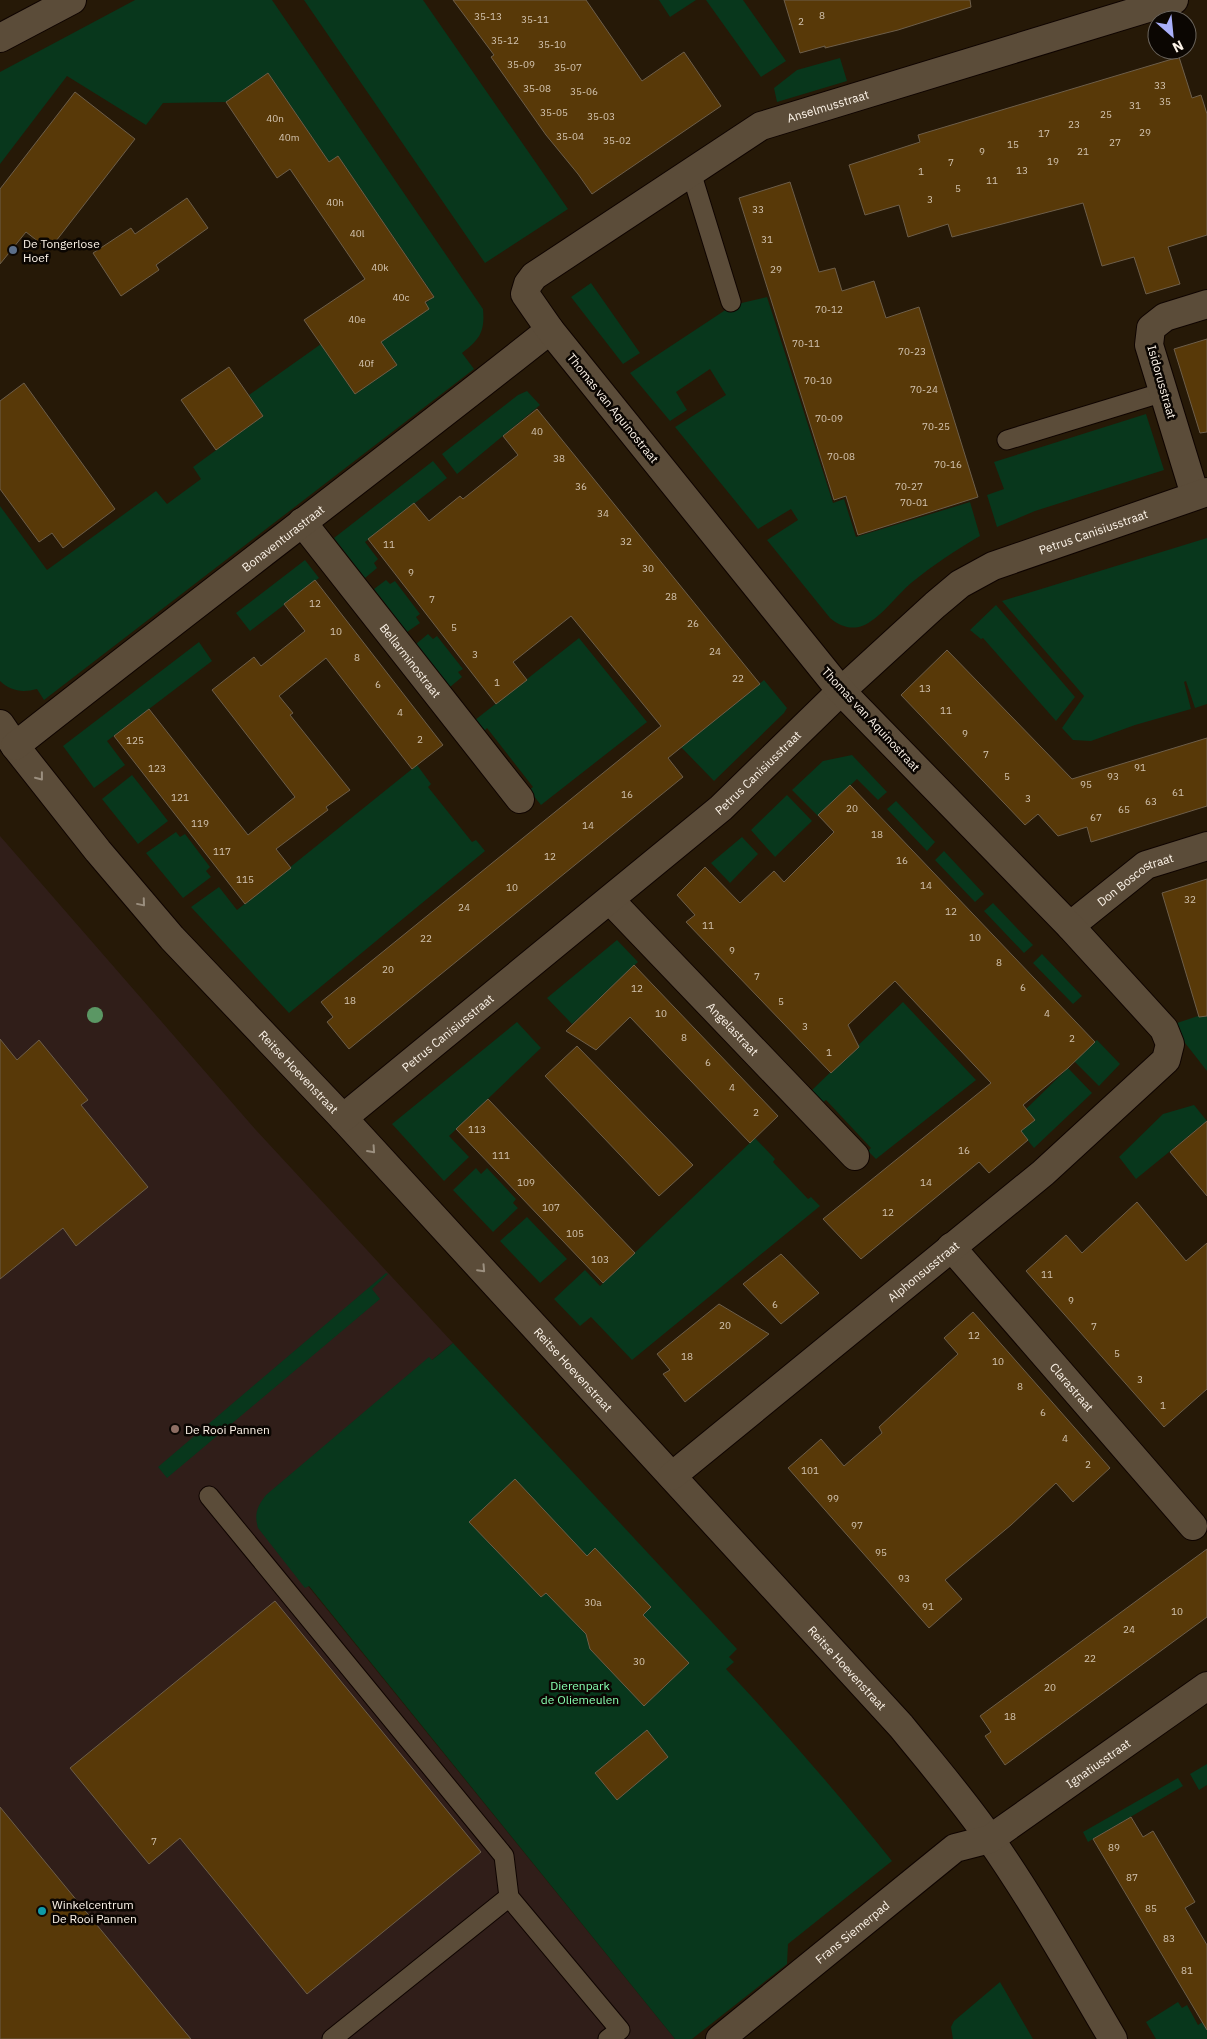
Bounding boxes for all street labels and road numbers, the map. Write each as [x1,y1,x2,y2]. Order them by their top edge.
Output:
street label: Anselmusstraat [785,86,870,125]
street label: Isidorusstraat [1144,344,1180,420]
street label: Thomas van Aquinostraat [564,350,662,466]
street label: Bonaventurastraat [238,501,327,574]
street label: Petrus Canisiusstraat [1037,506,1150,557]
street label: Bellarminostraat [377,620,445,700]
street label: Thomas van Aquinostraat [819,664,923,774]
street label: Petrus Canisiusstraat [712,727,804,818]
street label: Don Boscostraat [1094,849,1175,909]
street label: Petrus Canisiusstraat [398,990,496,1074]
street label: Angelastraat [704,999,762,1059]
street label: Reitse Hoevenstraat [256,1027,342,1116]
street label: Alphonsusstraat [884,1237,962,1305]
street label: Reitse Hoevenstraat [531,1324,616,1414]
street label: Clarastraat [1047,1359,1097,1414]
street label: Reitse Hoevenstraat [805,1622,890,1713]
street label: Ignatiusstraat [1063,1735,1133,1791]
street label: Frans Siemerpad [812,1897,892,1966]

